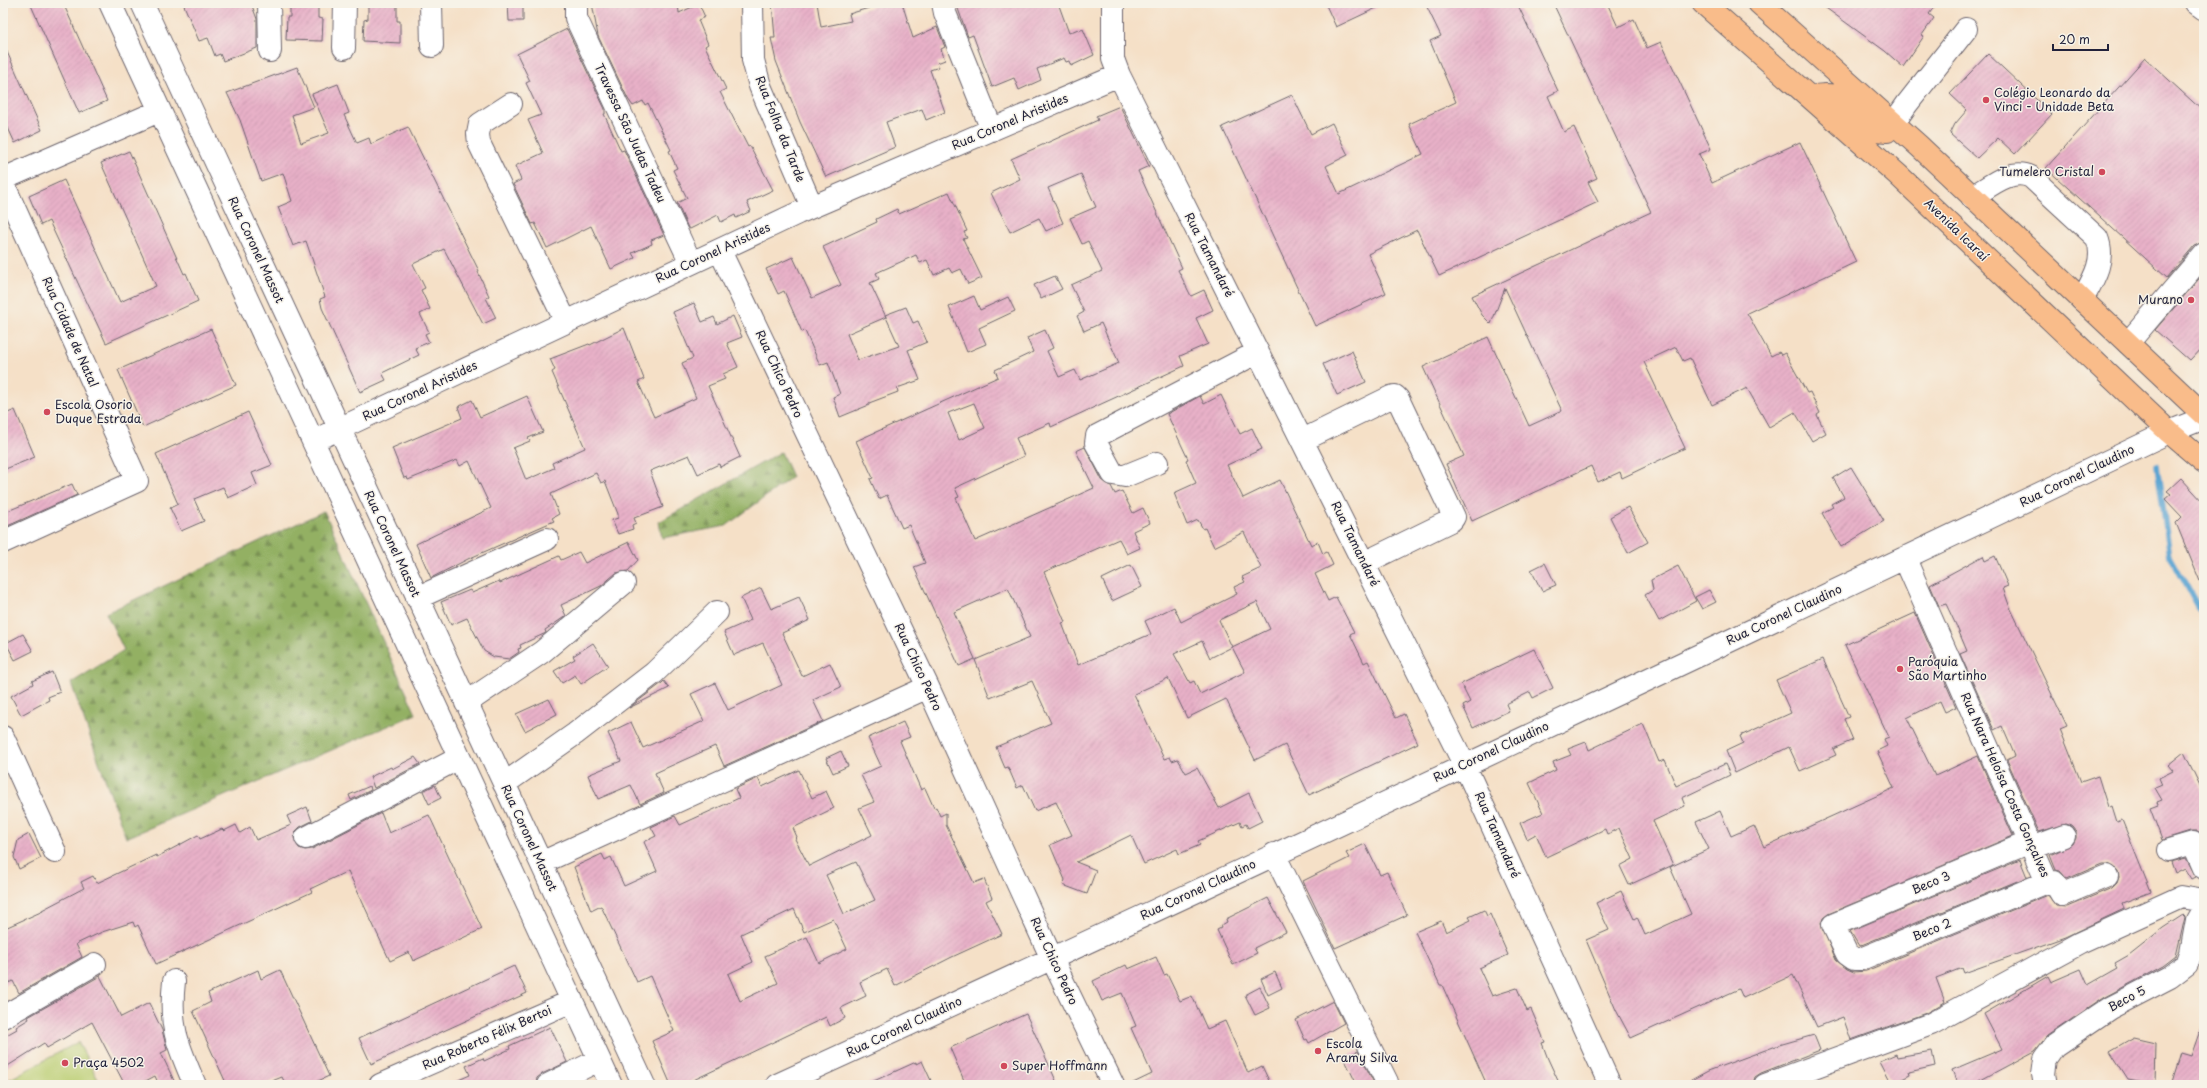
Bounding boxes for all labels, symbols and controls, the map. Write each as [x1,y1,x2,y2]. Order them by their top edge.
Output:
scale bar [2053,26,2108,52]
text: 20 m [2059,30,2090,48]
street label: Travessa São Judas Tadeu [591,60,671,205]
street label: Rua Folha da Tarde [751,73,810,184]
place label: Colégio Leonardo da Vinci - Unidade Beta [1994,83,2115,115]
street label: Rua Coronel Aristides [949,88,1071,154]
marker: Colégio Leonardo da Vinci - Unidade Beta [1981,95,1991,105]
place label: Tumelero Cristal [1999,162,2094,180]
marker: Tumelero Cristal [2097,167,2107,177]
street label: Rua Coronel Massot [224,193,290,306]
street label: Avenida Icaraí [1920,194,1993,265]
street label: Rua Tamandaré [1181,209,1239,300]
street label: Rua Coronel Aristides [652,217,773,287]
street label: Rua Cidade de Natal [38,274,103,390]
place label: Murano [2138,290,2183,308]
marker: Murano [2186,295,2196,305]
street label: Rua Chico Pedro [752,327,808,421]
street label: Rua Coronel Aristides [359,355,480,425]
place label: Escola Osorio Duque Estrada [55,395,142,427]
marker: Escola Osorio Duque Estrada [42,407,52,417]
street label: Rua Coronel Claudino [2016,439,2137,511]
street label: Rua Coronel Massot [360,487,426,600]
street label: Rua Tamandaré [1327,498,1384,589]
street label: Rua Coronel Claudino [1723,579,1845,649]
street label: Rua Chico Pedro [891,620,947,714]
place label: Paróquia São Martinho [1908,652,1987,684]
marker: Paróquia São Martinho [1895,664,1905,674]
street label: Rua Nara Heloísa Costa Gonçalves [1957,689,2055,880]
street label: Rua Coronel Claudino [1430,716,1552,786]
street label: Rua Coronel Massot [497,781,563,894]
street label: Rua Tamandaré [1471,788,1525,881]
street label: Rua Coronel Claudino [1137,854,1259,924]
street label: Beco 3 [1909,866,1953,898]
street label: Beco 2 [1910,913,1954,945]
street label: Rua Chico Pedro [1027,914,1083,1008]
street label: Beco 5 [2105,981,2148,1015]
street label: Rua Coronel Claudino [843,991,965,1061]
street label: Rua Roberto Félix Bertoi [419,1000,554,1074]
place label: Escola Aramy Silva [1326,1034,1398,1066]
marker: Escola Aramy Silva [1313,1046,1323,1056]
place label: Praça 4502 [73,1053,144,1071]
place label: Super Hoffmann [1012,1056,1108,1074]
marker: Praça 4502 [60,1058,70,1068]
marker: Super Hoffmann [999,1061,1009,1071]

